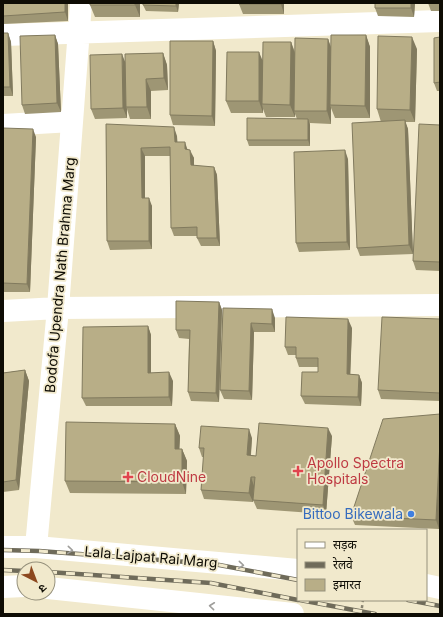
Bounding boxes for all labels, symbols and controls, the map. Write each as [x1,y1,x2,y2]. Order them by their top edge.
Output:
street label: Bodofa Upendra Nath Brahma Marg [41,157,78,393]
place label: Apollo Spectra Hospitals [307,454,404,487]
marker: Apollo Spectra Hospitals [292,465,304,477]
place label: CloudNine [137,468,206,485]
marker: CloudNine [122,471,134,483]
place label: Bittoo Bikewala [303,505,403,522]
marker: Bittoo Bikewala [406,509,416,519]
legend [297,529,427,601]
text: सड़क [333,537,358,552]
street label: Lala Lajpat Rai Marg [84,542,218,571]
one-way arrow [67,545,73,554]
text: रेलवे [333,557,353,572]
one-way arrow [238,560,244,569]
north arrow [16,561,56,601]
text: इमारत [333,577,362,592]
text: उ [35,581,50,596]
one-way arrow [209,601,215,610]

